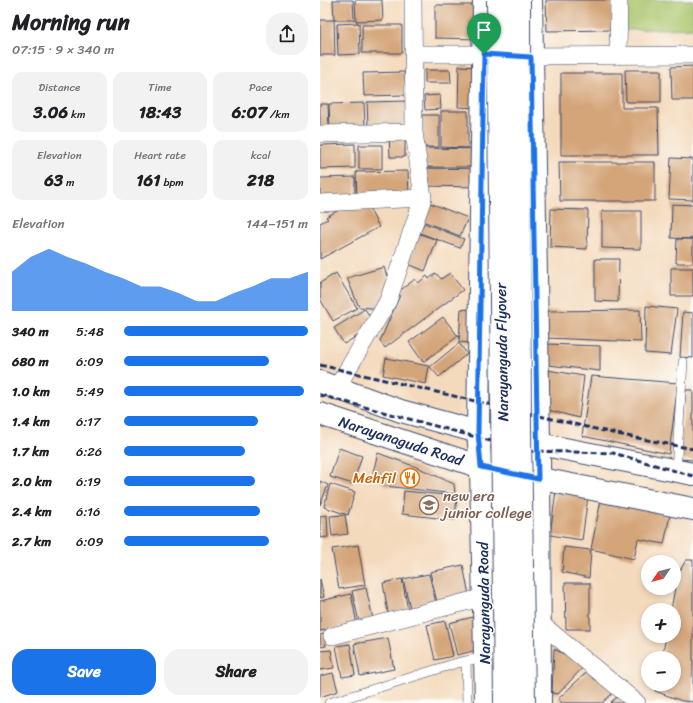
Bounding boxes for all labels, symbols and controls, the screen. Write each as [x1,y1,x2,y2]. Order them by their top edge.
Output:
text: Morning run [12,3,130,42]
button: share [266,13,308,55]
pin [467,13,501,54]
icon: arrive [473,19,495,41]
text: 07:15 · 9 × 340 m [12,38,114,61]
text: Distance [38,78,80,97]
text: Time [148,78,172,97]
text: Pace [249,78,272,97]
text: 3.06 [33,97,68,127]
text: 18:43 [139,97,181,127]
text: 6:07 [232,97,267,127]
text: km [68,105,85,124]
text: /km [267,105,290,124]
text: Elevation [37,146,82,165]
text: Heart rate [134,146,186,165]
text: kcal [251,146,271,165]
text: 63 [44,165,63,195]
text: 161 [136,165,161,195]
text: 218 [247,165,274,195]
text: m [63,173,74,192]
text: bpm [161,173,184,192]
text: Elevation [12,212,65,235]
text: 144–151 m [246,212,308,235]
street label: Narayanguda Flyover [488,282,516,421]
text: 340 m [12,320,49,343]
text: 5:48 [76,320,104,343]
text: 680 m [12,350,49,373]
text: 6:09 [76,350,104,373]
text: 1.0 km [12,380,50,403]
text: 5:49 [76,380,104,403]
street label: Narayanaguda Road [335,409,468,474]
text: 1.4 km [12,410,50,433]
text: 6:17 [76,410,100,433]
text: 1.7 km [12,440,49,463]
text: 6:26 [76,440,102,463]
place label: Mehfil [353,465,397,491]
restaurant icon: Mehfil [399,467,421,489]
text: 2.0 km [12,470,52,493]
text: 6:19 [76,470,101,493]
place label: new era junior college [440,483,532,526]
school or university icon: new era junior college [418,494,440,516]
text: 2.4 km [12,500,52,523]
text: 6:16 [76,500,100,523]
text: 2.7 km [12,530,51,553]
text: 6:09 [76,530,104,553]
street label: Narayanguda Road [470,541,498,664]
north arrow [641,555,681,595]
map controls [641,555,681,691]
button: + [641,603,681,643]
button: Save [12,649,156,695]
button: Share [164,649,308,695]
button: − [641,651,681,691]

